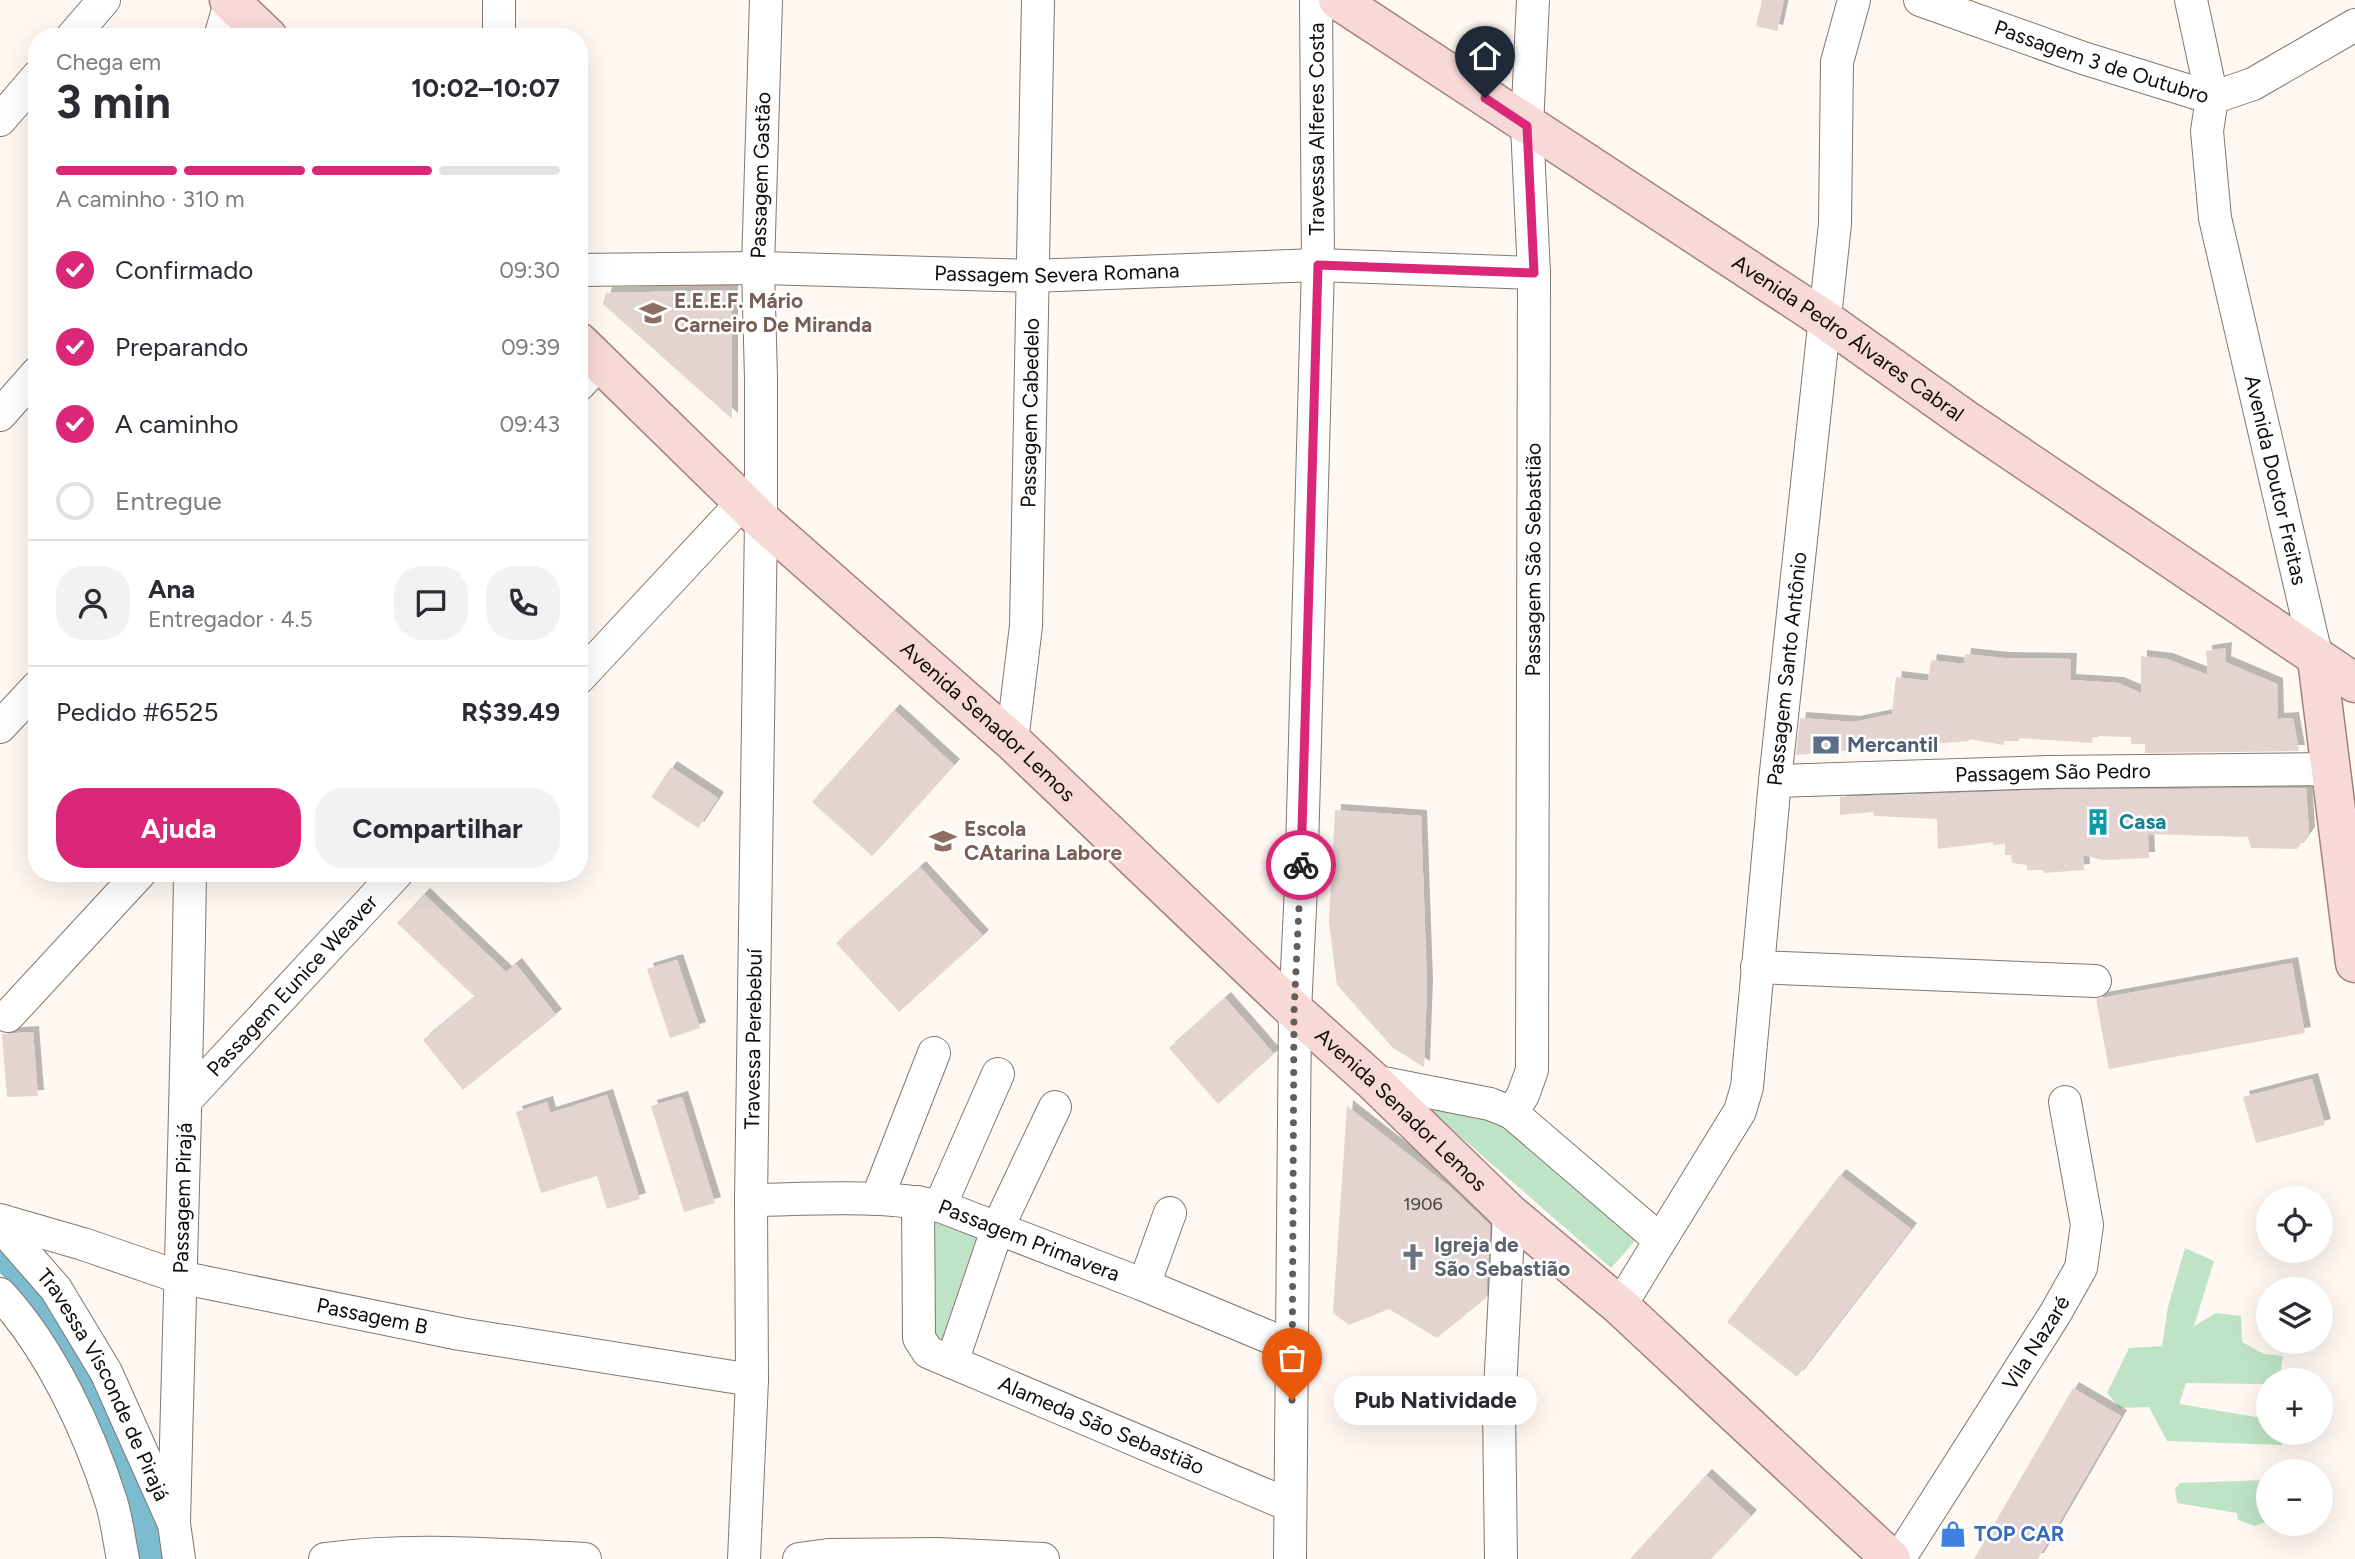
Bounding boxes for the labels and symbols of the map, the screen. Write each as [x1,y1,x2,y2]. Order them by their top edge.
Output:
street label: Passagem 3 de Outubro [1991,14,2212,108]
street label: Travessa Alferes Costa [1304,22,1329,236]
pin [1455,26,1515,98]
street label: Passagem Gastão [745,91,775,259]
street label: Avenida Pedro Álvares Cabral [1728,249,1969,426]
street label: Passagem Severa Romana [934,257,1180,288]
place label: E.E.E.F. Mário Carneiro De Miranda [674,288,872,337]
school or university icon: E.E.E.F. Mário Carneiro De Miranda [638,298,668,328]
street label: Passagem Cabedelo [1015,318,1044,508]
street label: Avenida Doutor Freitas [2240,373,2312,587]
street label: Passagem São Sebastião [1520,443,1546,677]
street label: Passagem Santo Antônio [1762,551,1812,787]
street label: Avenida Senador Lemos [896,636,1081,807]
bank icon: Mercantil [1811,730,1841,760]
place label: Mercantil [1847,732,1938,757]
street label: Passagem São Pedro [1955,758,2151,787]
building icon: Casa [2083,807,2113,837]
place label: Casa [2119,809,2166,834]
place label: Escola CAtarina Labore [964,816,1122,865]
school or university icon: Escola CAtarina Labore [928,826,958,856]
courier [1266,830,1336,900]
street label: Passagem Eunice Weaver [201,889,382,1082]
street label: Travessa Perebebuí [739,948,767,1130]
street label: Avenida Senador Lemos [1310,1022,1492,1196]
street label: Passagem Pirajá [168,1122,197,1274]
house number: 1906 [1403,1193,1443,1215]
street label: Passagem Primavera [935,1194,1123,1286]
place label: Igreja de São Sebastião [1434,1232,1570,1281]
church icon: Igreja de São Sebastião [1398,1242,1428,1272]
street label: Travessa Visconde de Pirajá [32,1263,175,1505]
street label: Vila Nazaré [1997,1291,2075,1394]
street label: Passagem B [315,1292,430,1339]
pin [1262,1328,1322,1400]
street label: Alameda São Sebastião [995,1370,1208,1480]
callout: Pub Natividade [1334,1376,1537,1424]
shop icon: TOP CAR [1938,1519,1968,1549]
place label: TOP CAR [1974,1521,2064,1546]

